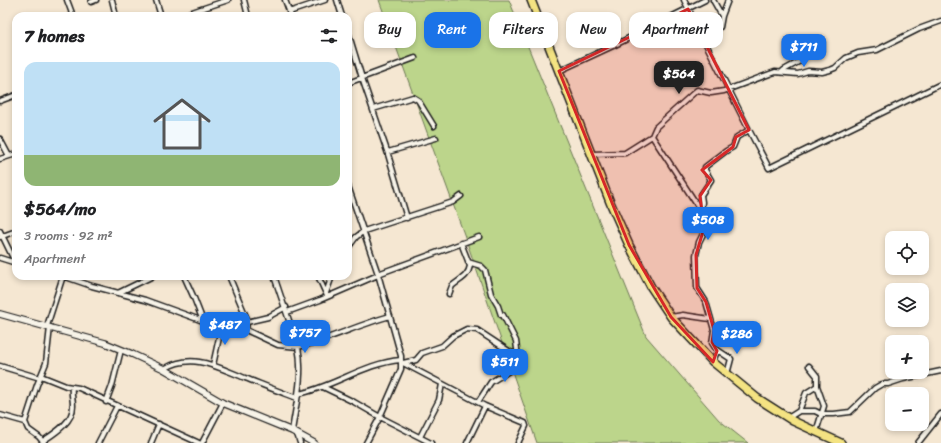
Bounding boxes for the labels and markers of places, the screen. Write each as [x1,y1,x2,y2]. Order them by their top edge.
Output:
pin: $711 [780,34,828,68]
pin: $564 [655,61,703,95]
pin: $508 [684,207,732,241]
pin: $487 [201,312,249,346]
pin: $757 [281,320,329,354]
pin: $286 [713,321,761,355]
pin: $511 [481,349,529,383]

